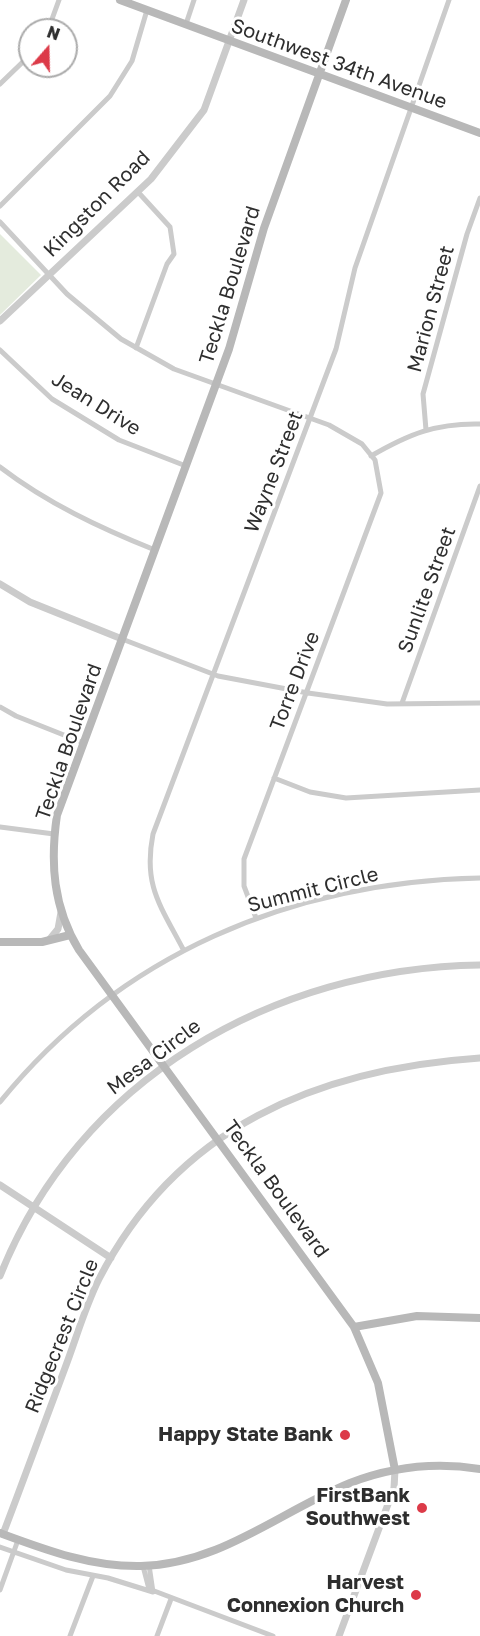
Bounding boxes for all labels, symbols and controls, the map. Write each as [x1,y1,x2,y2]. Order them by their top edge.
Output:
street label: Southwest 34th Avenue [228,14,450,114]
north arrow [18,18,78,78]
text: N [44,21,63,44]
street label: Kingston Road [39,146,155,262]
street label: Teckla Boulevard [195,203,265,367]
street label: Marion Street [403,243,459,375]
street label: Jean Drive [47,367,145,441]
street label: Wayne Street [240,408,308,536]
street label: Sunlite Street [393,524,461,656]
street label: Torre Drive [265,628,325,734]
street label: Teckla Boulevard [31,661,107,823]
street label: Summit Circle [245,862,381,918]
street label: Mesa Circle [102,1014,206,1100]
street label: Teckla Boulevard [218,1116,334,1262]
street label: Ridgecrest Circle [20,1255,104,1417]
place label: Happy State Bank [158,1423,333,1447]
marker: Happy State Bank [338,1428,352,1442]
place label: FirstBank Southwest [305,1484,410,1531]
marker: FirstBank Southwest [415,1501,429,1515]
place label: Harvest Connexion Church [227,1571,404,1618]
marker: Harvest Connexion Church [409,1588,423,1602]

